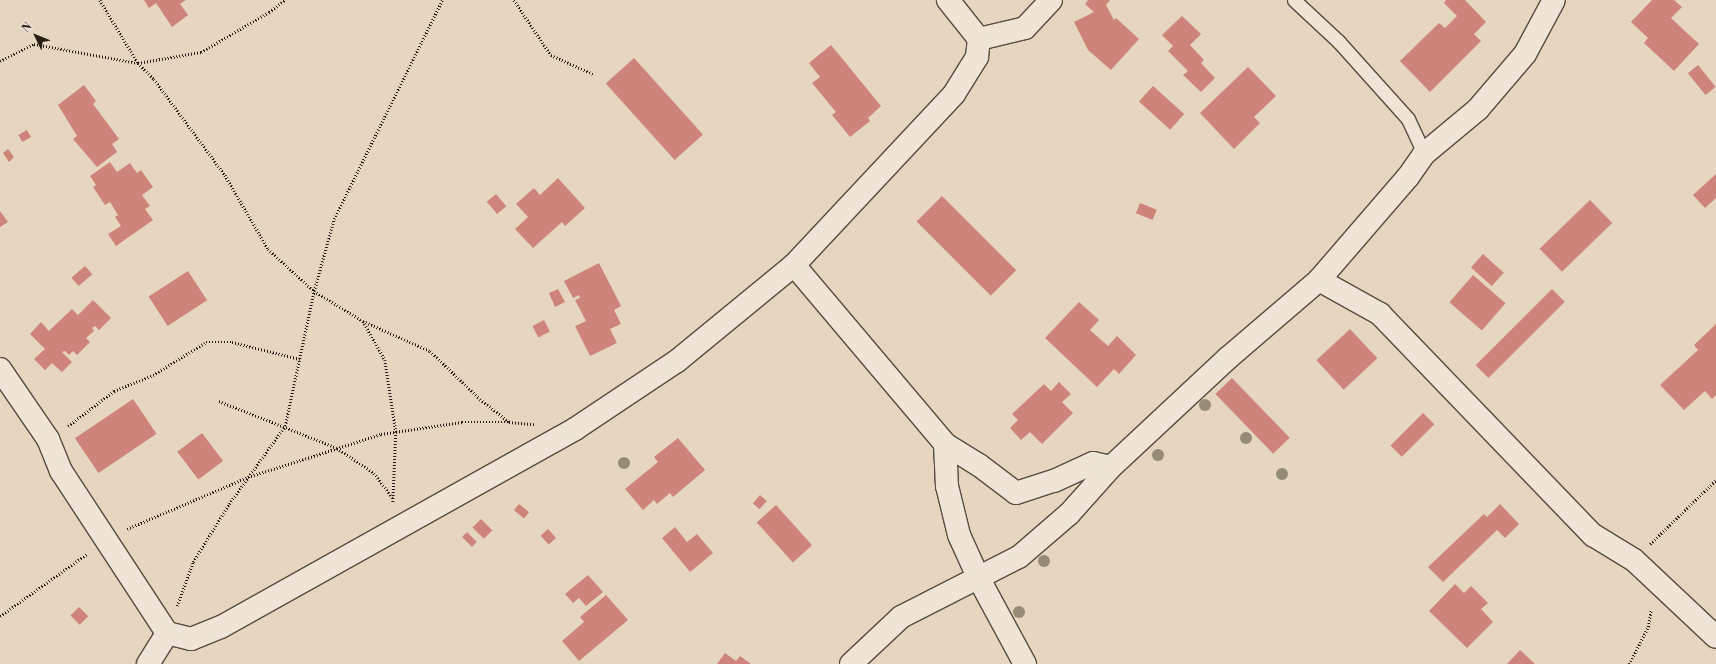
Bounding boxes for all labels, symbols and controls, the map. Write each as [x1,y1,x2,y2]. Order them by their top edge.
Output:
north arrow [16,16,56,56]
text: N [19,20,35,36]

